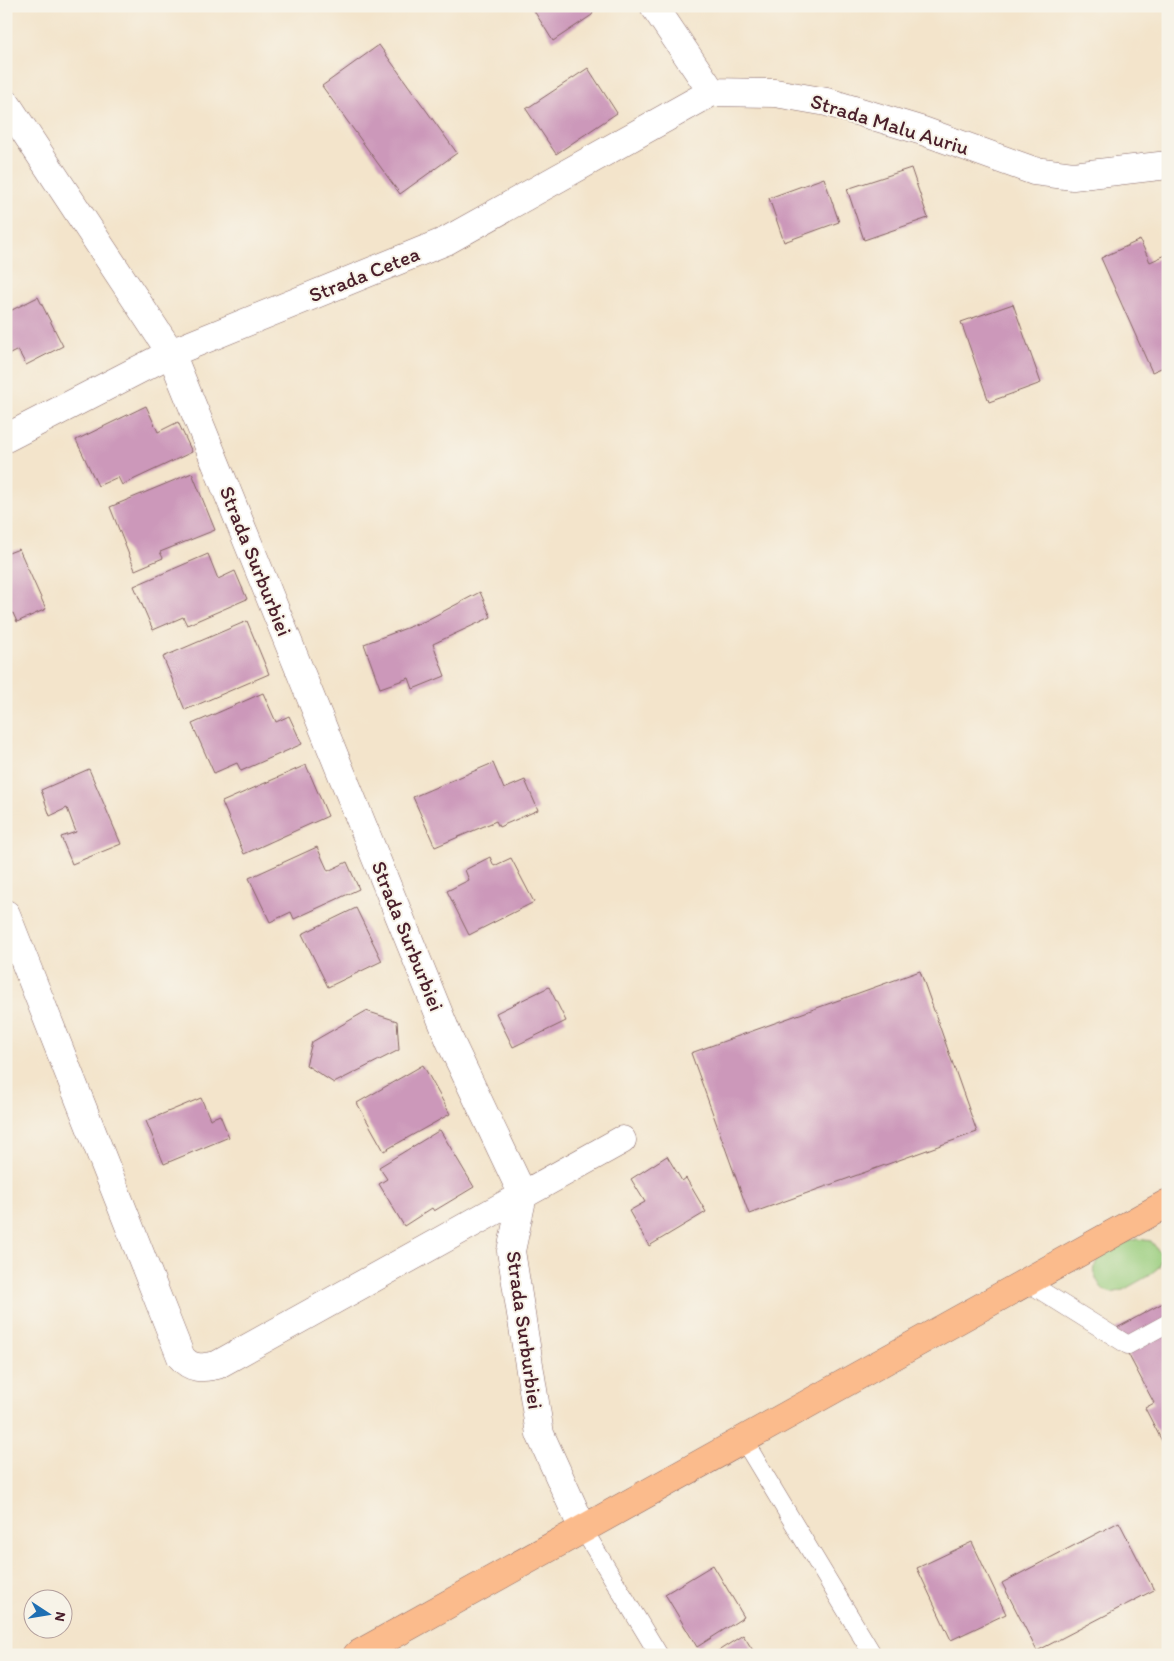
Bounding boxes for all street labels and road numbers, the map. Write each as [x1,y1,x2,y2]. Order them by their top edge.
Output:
street label: Strada Malu Auriu [808,88,973,160]
street label: Strada Cetea [305,241,423,307]
street label: Strada Surburbiei [215,482,297,640]
street label: Strada Surburbiei [367,857,449,1015]
street label: Strada Surburbiei [502,1249,548,1411]

